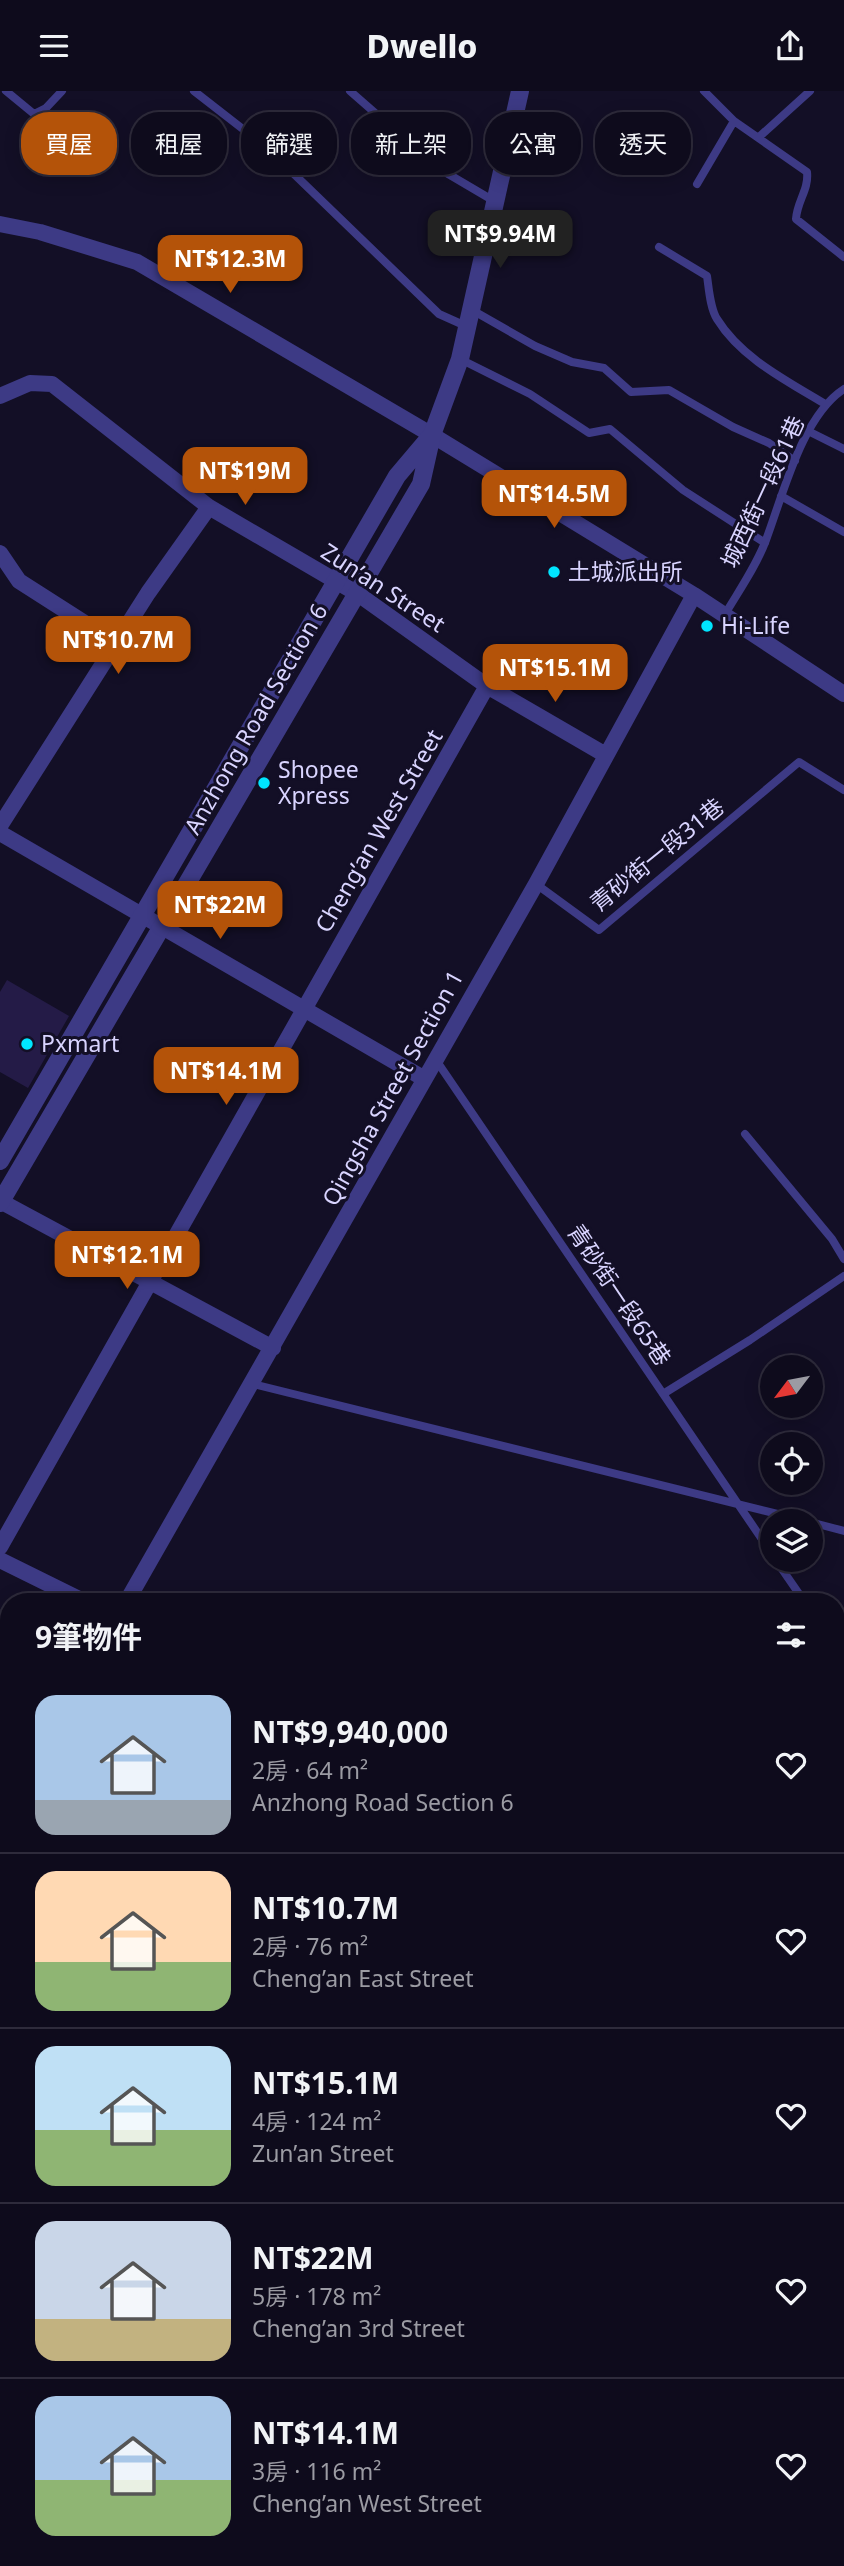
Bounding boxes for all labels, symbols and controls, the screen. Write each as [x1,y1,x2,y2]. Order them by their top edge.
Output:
text: Dwello [366,24,478,67]
icon: menu [35,27,73,65]
icon: share [771,27,809,65]
chip: 買屋 [21,112,117,175]
chip: 租屋 [131,112,227,175]
chip: 篩選 [241,112,337,175]
chip: 新上架 [351,112,471,175]
chip: 公寓 [485,112,581,175]
chip: 透天 [595,112,691,175]
pin: NT$9.94M [428,211,572,270]
text: NT$9.94M [444,217,556,249]
pin: NT$12.3M [158,235,302,295]
text: NT$12.3M [174,242,286,274]
street label: 城西街一段61巷 [713,410,811,573]
pin: NT$19M [188,447,302,507]
text: NT$19M [198,454,292,486]
pin: NT$14.5M [482,471,626,530]
text: NT$14.5M [498,477,610,509]
street label: Zun’an Street [315,535,452,639]
place label: 土城派出所 [568,555,683,587]
marker: 土城派出所 [546,564,562,580]
street label: Anzhong Road Section 6 [176,597,334,840]
place label: Hi-Life [721,609,790,641]
pin: NT$10.7M [46,617,190,676]
marker: Hi-Life [699,618,715,634]
text: NT$10.7M [62,623,174,655]
pin: NT$15.1M [483,645,627,704]
text: NT$15.1M [499,651,611,683]
street label: Cheng’an West Street [307,723,449,938]
place label: Shopee Xpress [278,753,359,811]
marker: Shopee Xpress [256,775,272,791]
street label: 青砂街一段31巷 [582,790,730,918]
pin: NT$22M [163,881,277,941]
text: NT$22M [173,888,267,920]
street label: Qingsha Street Section 1 [314,964,470,1211]
place label: Pxmart [41,1027,119,1059]
marker: Pxmart [19,1036,35,1052]
pin: NT$14.1M [154,1047,298,1107]
text: NT$14.1M [170,1054,282,1086]
street label: 青砂街一段65巷 [561,1217,679,1371]
pin: NT$12.1M [55,1231,199,1291]
text: NT$12.1M [71,1238,183,1270]
north arrow [760,1355,822,1417]
map controls [760,1355,823,1572]
button: locate [760,1432,823,1495]
button: layers [760,1509,823,1572]
text: 9筆物件 [35,1616,142,1657]
icon: filters [772,1616,810,1654]
text: NT$9,940,000 [252,1711,448,1752]
icon: home [91,1723,175,1807]
icon: heart [772,1746,810,1784]
text: 2房 · 64 m² [252,1754,368,1786]
text: Anzhong Road Section 6 [252,1786,514,1818]
text: NT$10.7M [252,1887,399,1928]
icon: home [91,1899,175,1983]
icon: heart [772,1922,810,1960]
text: 2房 · 76 m² [252,1930,368,1962]
text: Cheng’an East Street [252,1962,474,1994]
text: NT$15.1M [252,2062,399,2103]
icon: home [91,2074,175,2158]
icon: heart [772,2097,810,2135]
text: 4房 · 124 m² [252,2105,381,2137]
text: Zun’an Street [252,2137,394,2169]
text: NT$22M [252,2237,373,2278]
icon: home [91,2249,175,2333]
icon: heart [772,2272,810,2310]
text: 5房 · 178 m² [252,2280,381,2312]
text: Cheng’an 3rd Street [252,2312,465,2344]
text: NT$14.1M [252,2412,399,2453]
icon: home [91,2424,175,2508]
icon: heart [772,2447,810,2485]
text: 3房 · 116 m² [252,2455,381,2487]
text: Cheng’an West Street [252,2487,482,2519]

